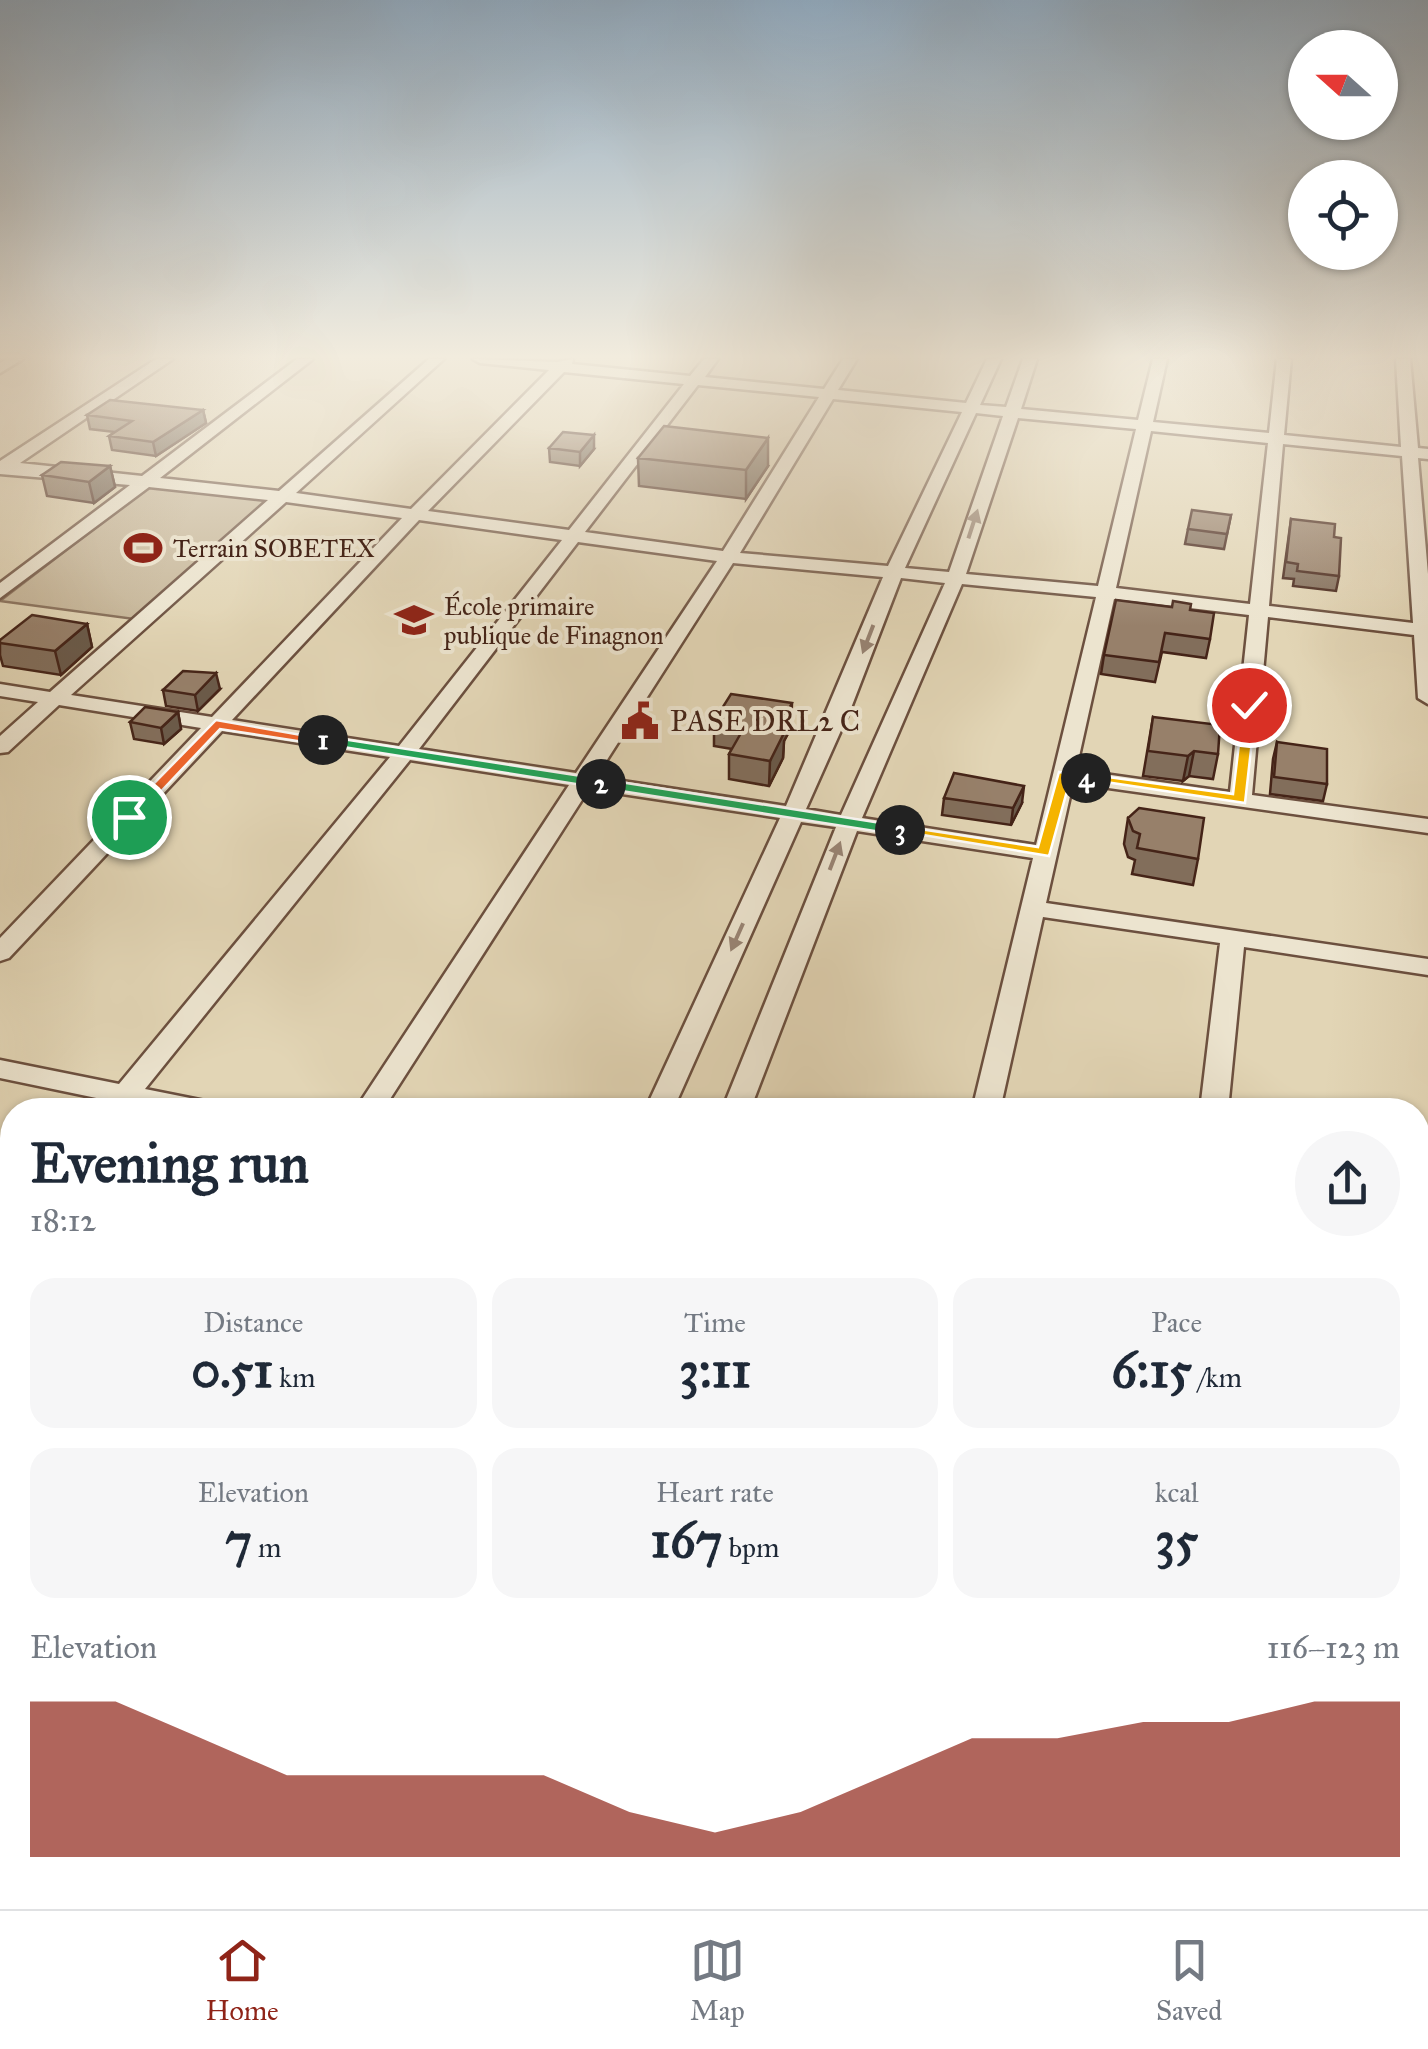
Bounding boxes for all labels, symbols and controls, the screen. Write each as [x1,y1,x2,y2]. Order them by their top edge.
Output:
north arrow [1288,30,1398,140]
map controls [1288,30,1398,270]
button: locate [1288,160,1398,270]
one-way arrow [967,509,982,539]
sports icon: Terrain SOBETEX [122,527,164,569]
place label: Terrain SOBETEX [173,533,376,564]
place label: École primaire publique de Finagnon [443,590,664,651]
school or university icon: École primaire publique de Finagnon [393,599,435,641]
one-way arrow [859,624,875,654]
pin [1207,663,1292,748]
icon: check [1222,678,1277,733]
public building icon: PASE DRL2 C [619,700,661,742]
place label: PASE DRL2 C [670,703,860,739]
pin: 1 [298,715,348,765]
text: 1 [317,722,329,757]
pin: 4 [1061,753,1111,803]
pin: 2 [576,759,626,809]
text: 4 [1078,760,1094,795]
text: 2 [594,766,608,801]
pin [87,775,172,860]
icon: arrive [102,790,157,845]
pin: 3 [875,805,925,855]
text: 3 [894,812,906,847]
one-way arrow [828,841,844,871]
one-way arrow [729,923,746,952]
text: Evening run [30,1130,309,1197]
button: share [1295,1131,1400,1236]
text: 18:12 [30,1201,96,1240]
text: Distance [203,1305,304,1340]
text: Time [684,1305,746,1340]
text: Pace [1151,1305,1202,1340]
text: 0.51 [191,1340,273,1401]
text: 3:11 [679,1340,751,1401]
text: 6:15 [1111,1340,1192,1401]
text: km [273,1360,316,1395]
text: /km [1192,1360,1242,1395]
text: Elevation [198,1475,309,1510]
text: Heart rate [656,1475,774,1510]
text: kcal [1155,1475,1199,1510]
text: 7 [225,1510,252,1571]
text: 167 [650,1510,722,1571]
text: 35 [1155,1510,1198,1571]
text: m [252,1530,281,1565]
text: bpm [722,1530,779,1565]
text: Elevation [30,1628,157,1667]
text: 116–123 m [1267,1628,1400,1667]
tab: Home [206,1933,279,2028]
tab: Map [690,1933,745,2028]
tab: Saved [1156,1933,1222,2028]

